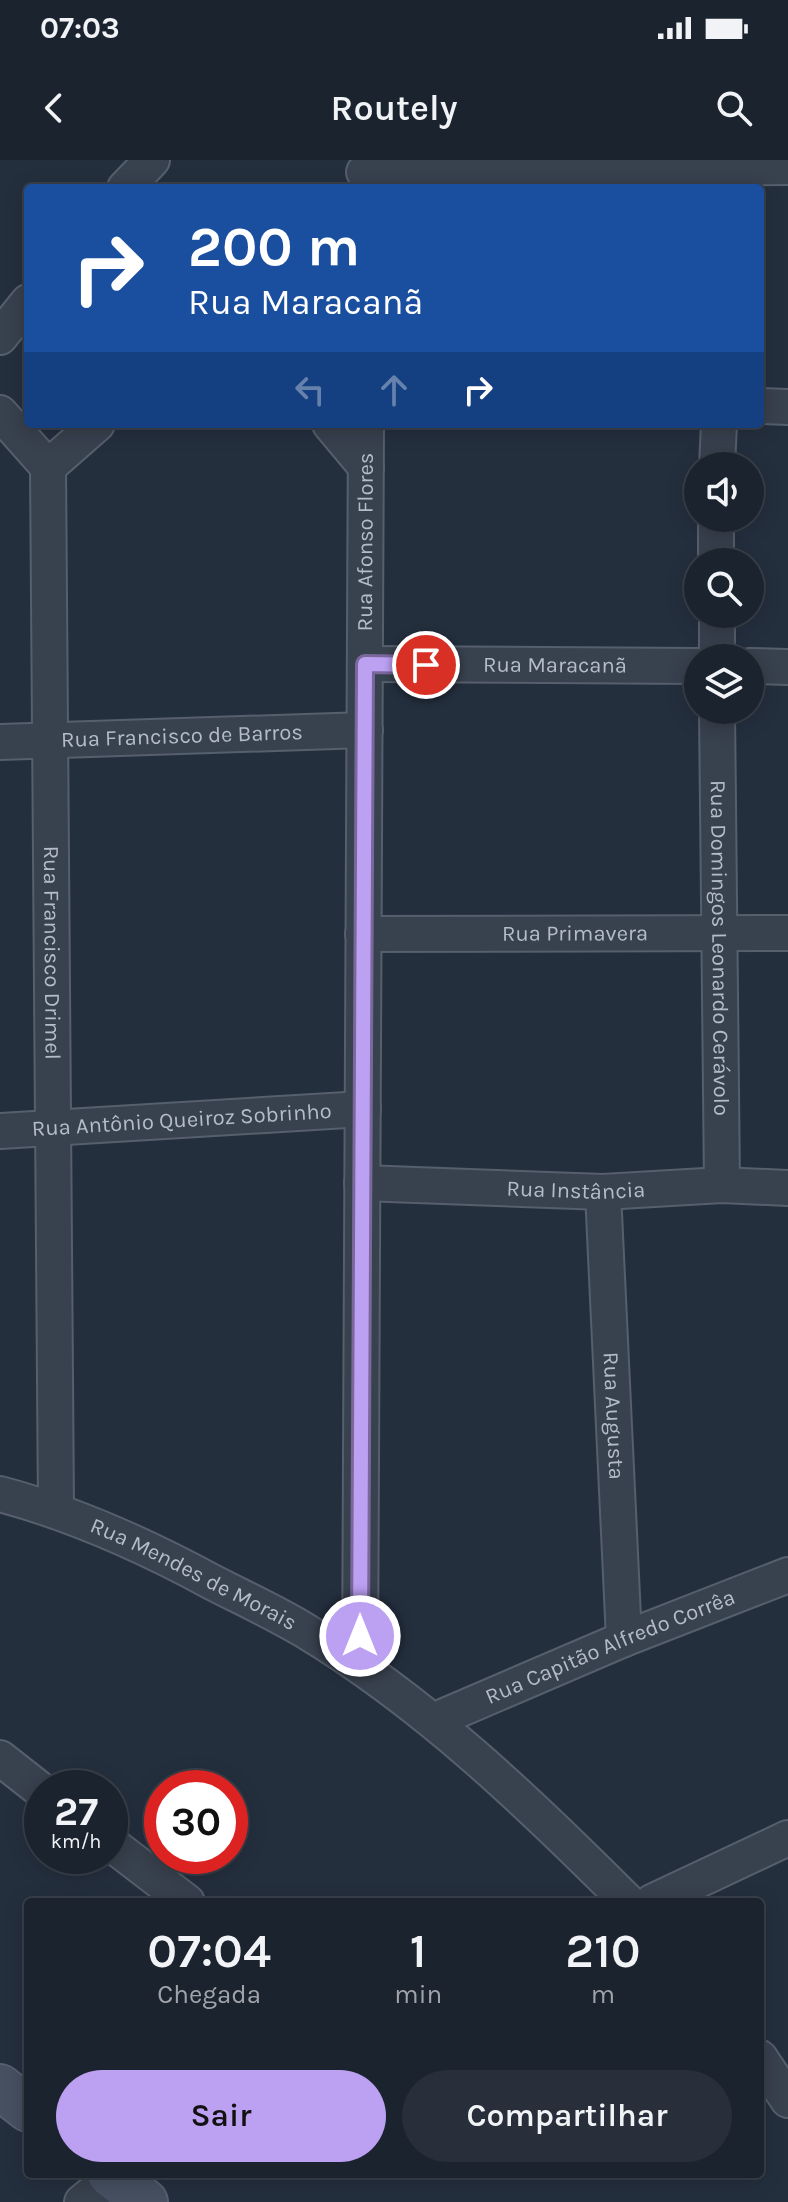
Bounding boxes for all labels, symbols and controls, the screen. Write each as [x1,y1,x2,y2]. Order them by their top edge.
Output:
text: 07:03 [40,10,120,46]
icon: back [32,86,76,130]
icon: search [712,86,756,130]
text: Routely [331,87,457,129]
text: 200 m [188,214,360,279]
icon: right [56,216,160,320]
text: Rua Maracanã [188,281,423,323]
icon: left [288,368,332,412]
icon: ahead [372,368,416,412]
icon: right [456,368,500,412]
map controls [684,452,764,724]
button: sound [684,452,764,532]
street label: Rua Afonso Flores [352,453,379,631]
button: search [684,548,764,628]
pin [392,631,460,699]
icon: arrive [404,643,448,687]
button: layers [684,644,764,724]
street label: Rua Maracanã [483,652,627,679]
street label: Rua Francisco de Barros [61,719,303,753]
street label: Rua Domingos Leonardo Cerávolo [705,780,734,1116]
street label: Rua Francisco Drimel [38,845,66,1060]
street label: Rua Primavera [502,920,648,947]
street label: Rua Antônio Queiroz Sobrinho [31,1098,332,1142]
street label: Rua Instância [506,1175,646,1205]
street label: Rua Augusta [598,1351,629,1480]
street label: Rua Mendes de Morais [87,1513,301,1636]
street label: Rua Capitão Alfredo Corrêa [481,1584,739,1710]
position arrow [318,1594,402,1678]
speed limit sign: 30 [144,1770,248,1874]
text: 27 [54,1788,98,1835]
text: km/h [51,1830,101,1853]
text: 07:04 [147,1923,271,1979]
text: 1 [410,1923,427,1979]
text: 210 [565,1923,641,1979]
text: Chegada [157,1979,261,2010]
text: min [394,1979,442,2010]
text: m [591,1979,615,2010]
button: Sair [56,2070,386,2162]
button: Compartilhar [402,2070,732,2162]

